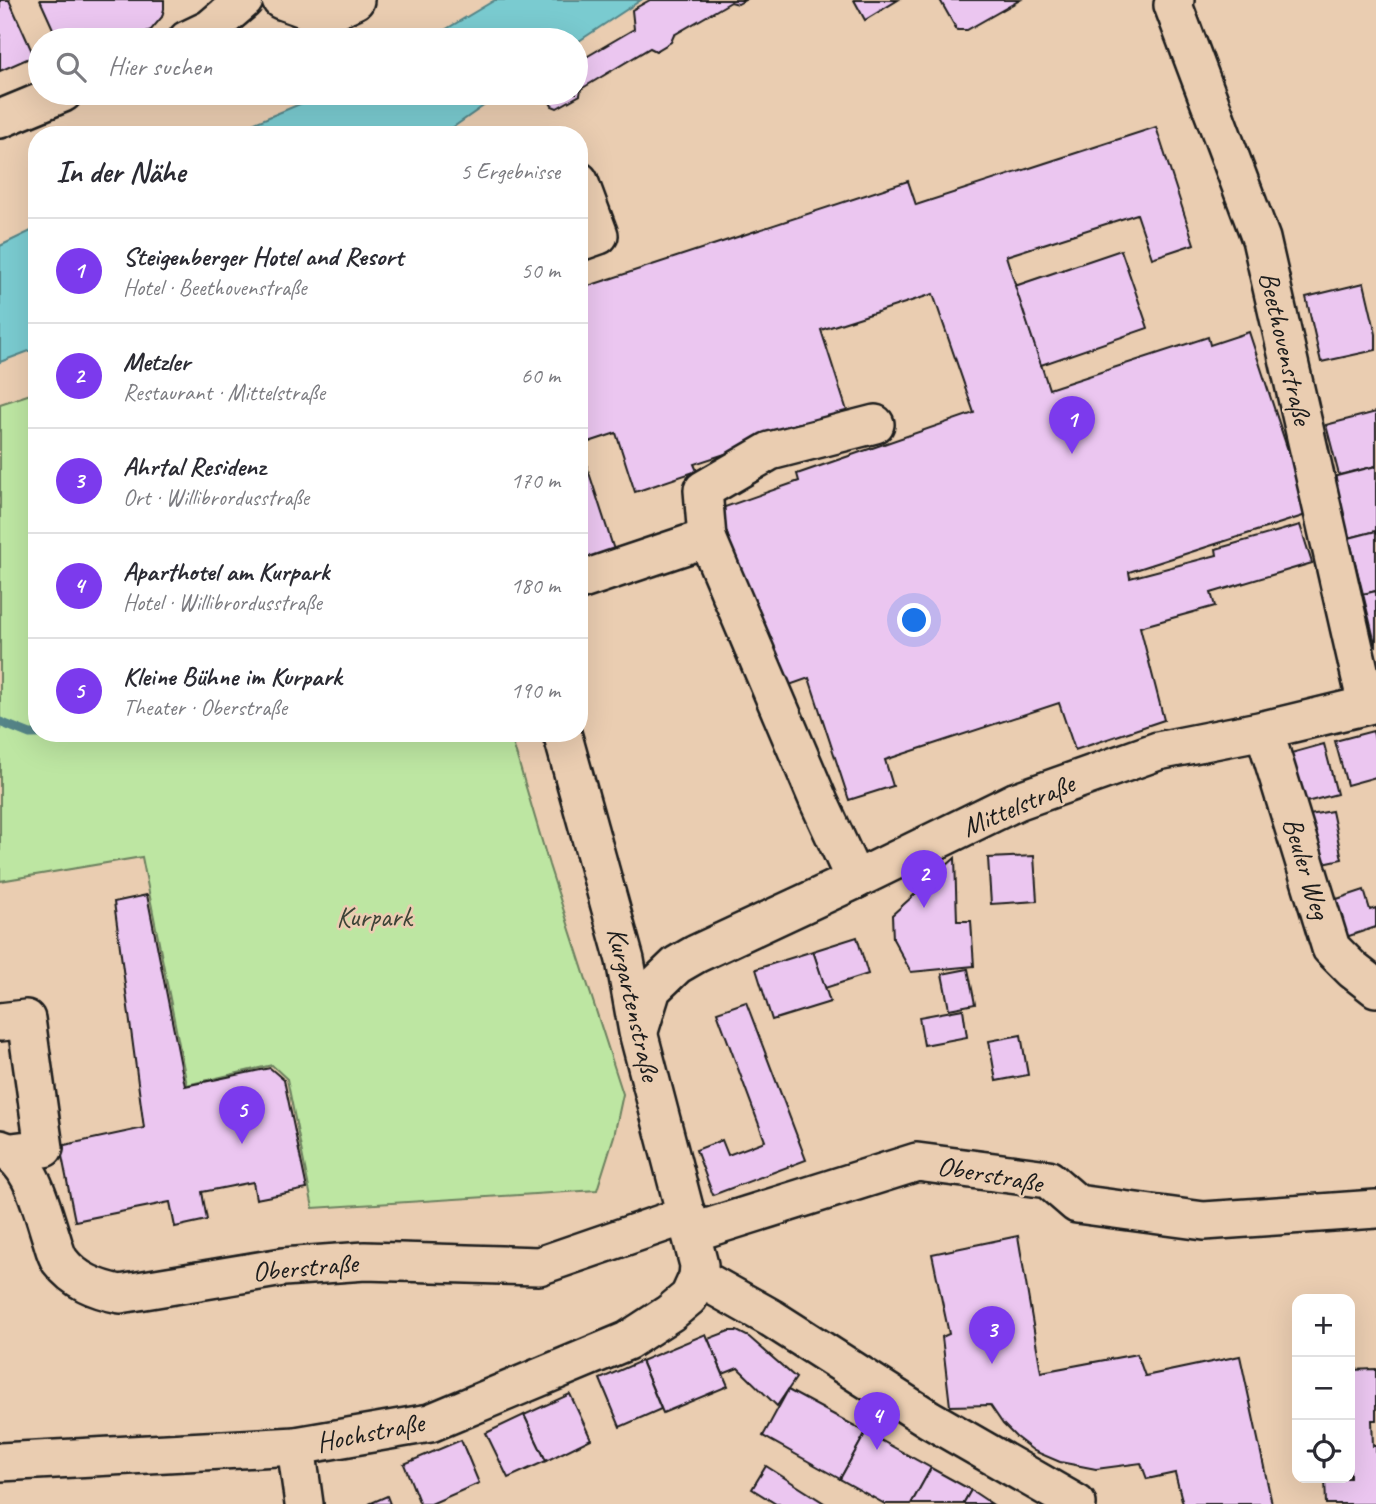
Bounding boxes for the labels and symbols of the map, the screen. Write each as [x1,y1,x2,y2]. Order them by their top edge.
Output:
street label: Beethovenstraße [1251,268,1321,430]
pin: 1 [1049,396,1095,454]
your location [897,603,931,637]
street label: Mittelstraße [957,765,1081,844]
street label: Beuler Weg [1275,813,1340,925]
pin: 2 [901,850,947,908]
park label: Kurpark [337,899,414,934]
street label: Kurgartenstraße [599,924,669,1086]
pin: 5 [219,1086,265,1144]
street label: Oberstraße [935,1148,1047,1201]
street label: Oberstraße [251,1245,361,1289]
pin: 3 [969,1306,1015,1364]
pin: 4 [854,1392,900,1450]
street label: Hochstraße [313,1404,429,1460]

